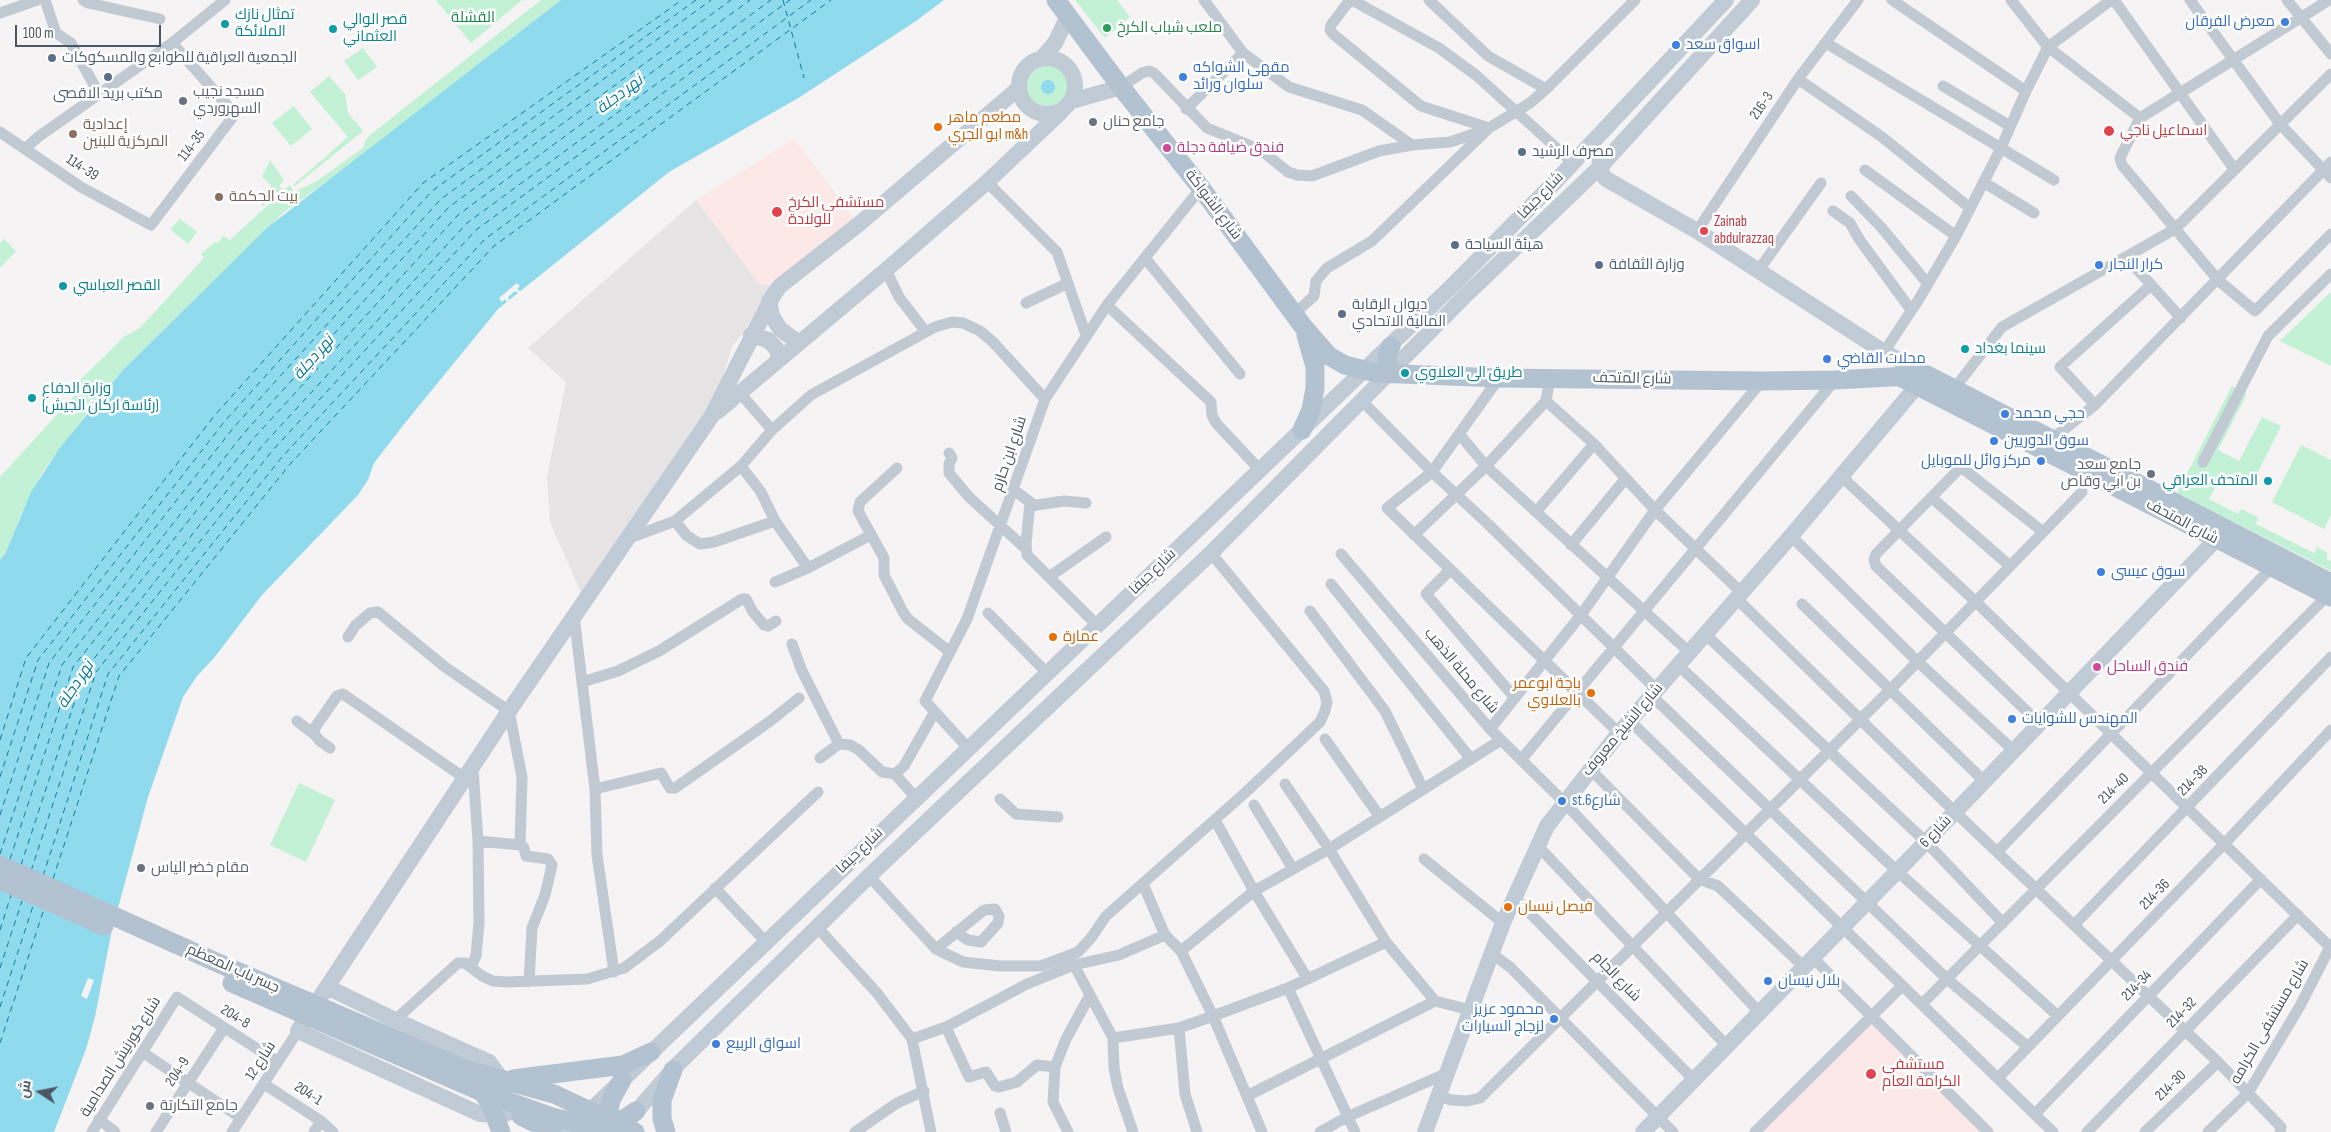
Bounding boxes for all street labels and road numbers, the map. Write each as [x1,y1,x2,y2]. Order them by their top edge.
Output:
street label: 216-3 [1746,89,1778,123]
street label: 114-35 [174,127,210,165]
street label: 114-39 [62,151,102,185]
street label: شارع الشواكة [1181,166,1245,244]
street label: شارع حيفا [1514,169,1568,223]
street label: شارع المتحف [1592,369,1672,389]
street label: شارع ابن حازم [989,414,1031,494]
street label: شارع المتحف [2143,496,2221,548]
street label: شارع حيفا [1126,545,1180,599]
street label: شارع محلة الذهب [1420,625,1502,717]
street label: شارع الشيخ معروف [1579,680,1667,780]
street label: 214-38 [2174,762,2212,800]
street label: 214-40 [2095,770,2133,808]
street label: شارع 6 [1916,812,1956,852]
street label: شارع حيفا [833,824,887,878]
street label: 214-36 [2136,876,2174,914]
street label: جسر باب المعظم [184,941,282,997]
street label: شارع الجام [1588,948,1644,1006]
street label: شارع مستشفى الكرامه [2227,956,2313,1088]
street label: 214-34 [2118,967,2156,1005]
street label: شارع كورنيش الصدامية [77,993,165,1121]
street label: 214-32 [2163,994,2201,1032]
street label: 204-8 [217,1001,253,1033]
street label: شارع 12 [242,1038,280,1084]
street label: 204-9 [162,1054,194,1090]
street label: 214-30 [2152,1067,2190,1105]
street label: 204-1 [291,1078,325,1110]

